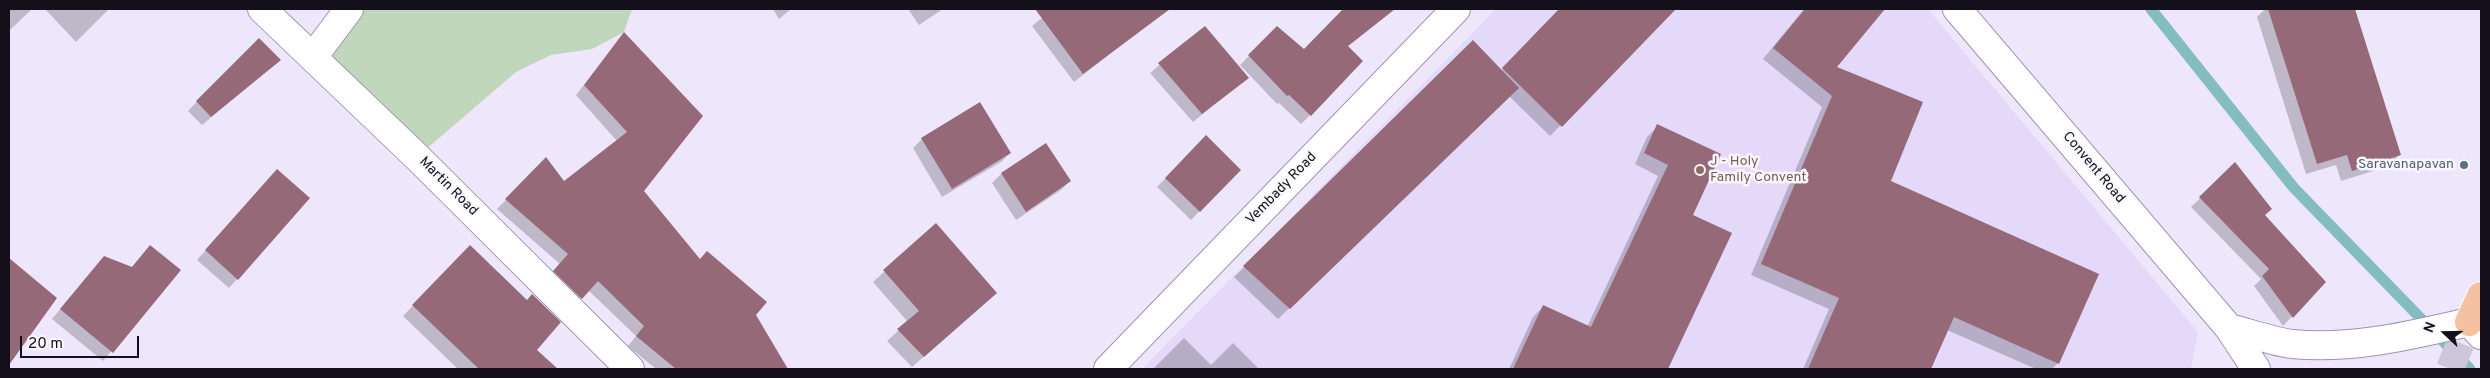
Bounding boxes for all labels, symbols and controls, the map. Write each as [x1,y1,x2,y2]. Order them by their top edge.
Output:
street label: Convent Road [2058,129,2128,207]
street label: Vembady Road [1243,149,1321,229]
street label: Martin Road [415,154,481,220]
place label: J - Holy Family Convent [1710,154,1807,186]
place label: Saravanapavan [2358,157,2454,173]
marker: Saravanapavan [2458,159,2470,171]
marker: J - Holy Family Convent [1694,164,1706,176]
north arrow [2420,308,2470,358]
text: N [2421,320,2440,335]
scale bar [22,326,141,358]
text: 20 m [28,335,63,354]

